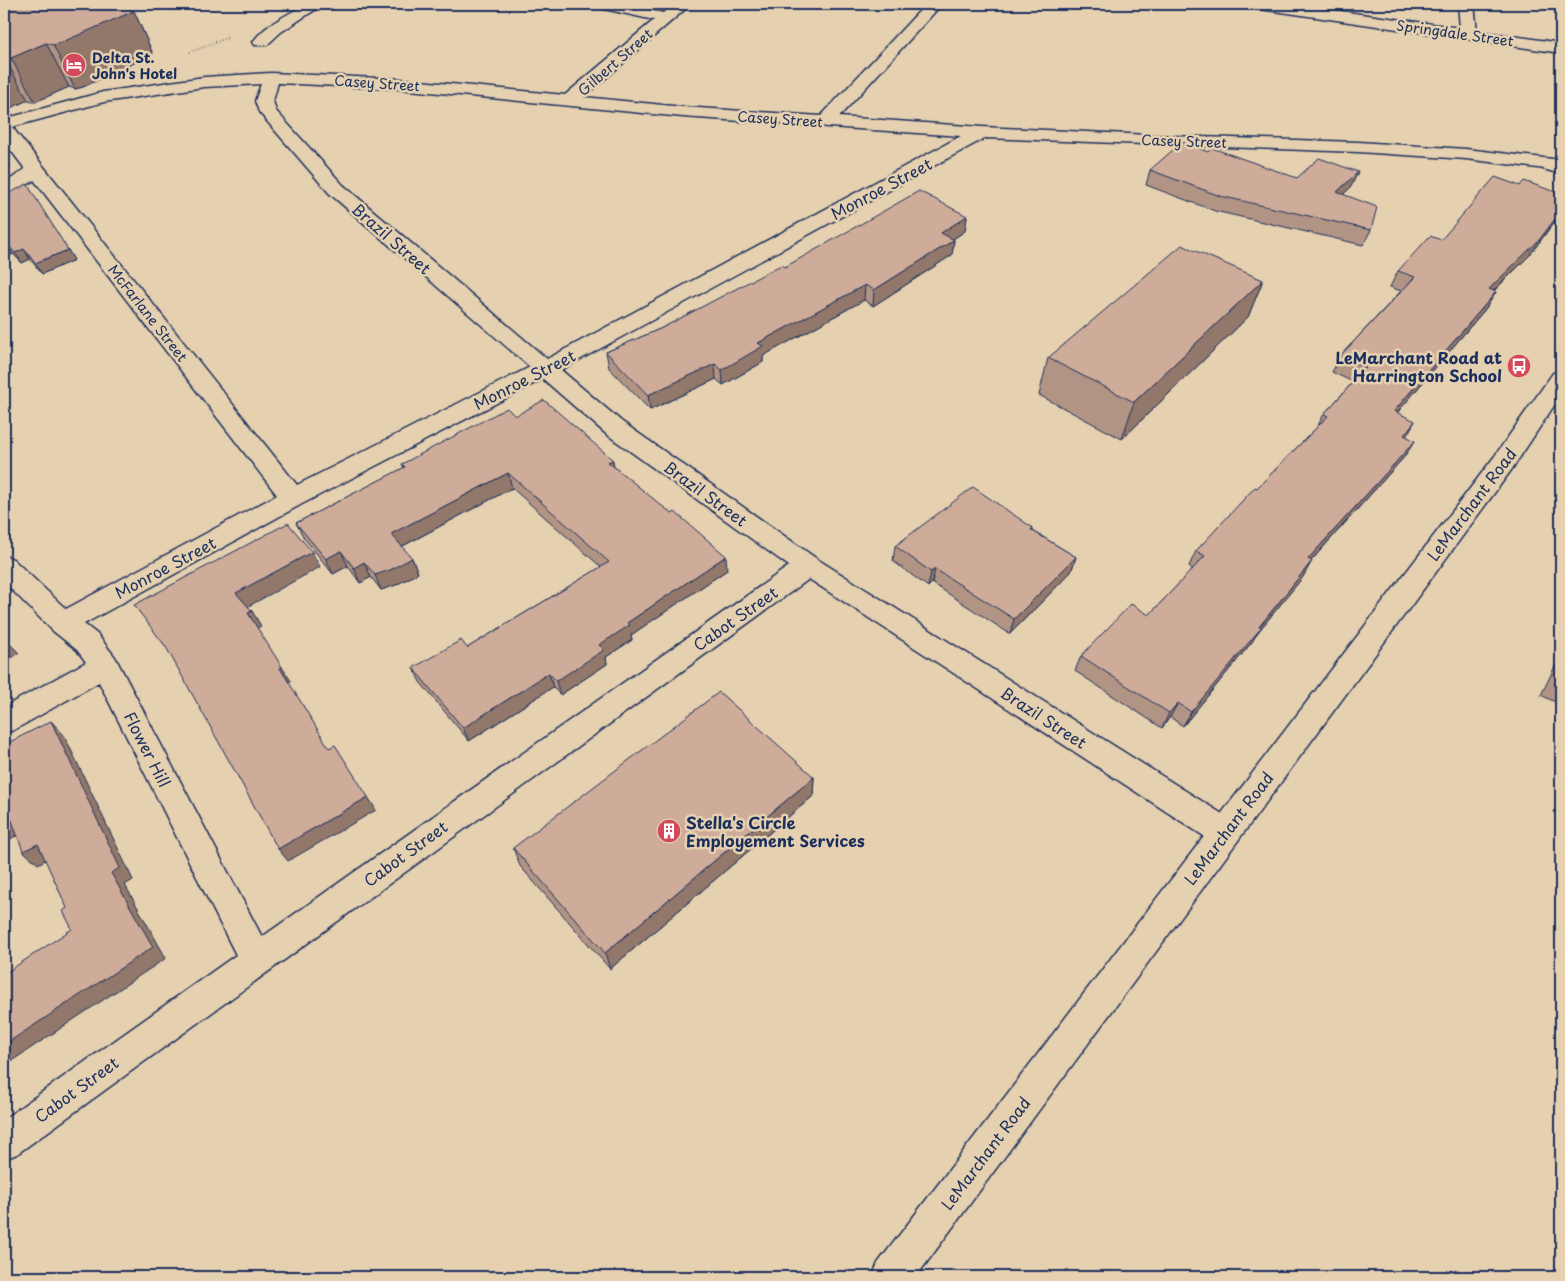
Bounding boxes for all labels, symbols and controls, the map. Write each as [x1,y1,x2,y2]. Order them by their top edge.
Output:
street label: Springdale Street [1395,14,1515,52]
street label: Gilbert Street [573,23,657,100]
place label: Delta St. John's Hotel [92,47,177,84]
hotel icon: Delta St. John's Hotel [61,52,87,78]
street label: Casey Street [334,70,420,96]
street label: Casey Street [737,106,823,132]
street label: Casey Street [1141,129,1227,153]
street label: Monroe Street [826,151,936,225]
street label: Brazil Street [347,197,437,280]
street label: McFarlane Street [103,260,193,366]
street label: Monroe Street [469,343,580,415]
place label: LeMarchant Road at Harrington School [1336,345,1502,387]
bus stop icon: LeMarchant Road at Harrington School [1506,353,1532,379]
street label: LeMarchant Road [1421,443,1521,565]
street label: Brazil Street [659,454,753,532]
street label: Monroe Street [110,530,220,604]
street label: Cabot Street [688,580,783,656]
street label: Brazil Street [996,680,1092,754]
street label: Flower Hill [119,707,177,791]
street label: LeMarchant Road [1178,767,1278,889]
place label: Stella's Circle Employement Services [686,810,865,852]
street label: Cabot Street [358,814,452,892]
building icon: Stella's Circle Employement Services [656,818,682,844]
street label: Cabot Street [29,1050,123,1128]
street label: LeMarchant Road [935,1092,1035,1214]

